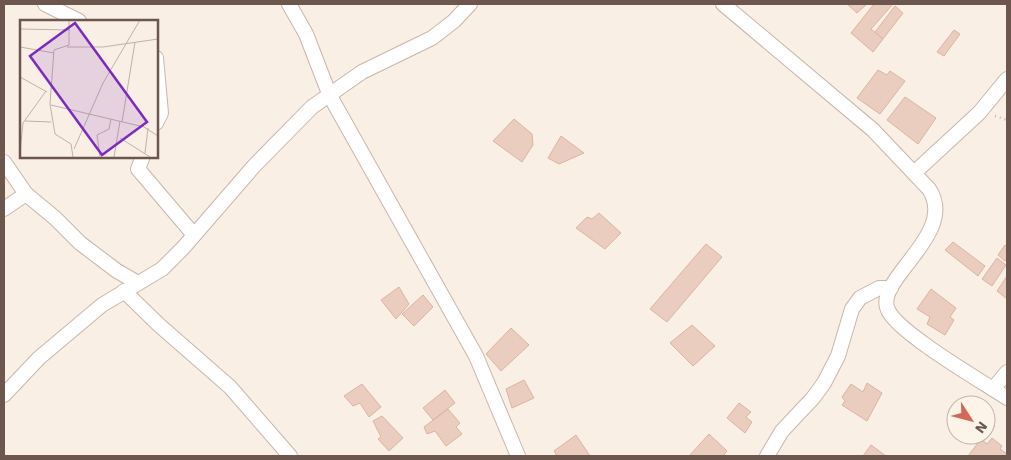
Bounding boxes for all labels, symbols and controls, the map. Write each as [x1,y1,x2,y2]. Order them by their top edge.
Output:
inset map [20,20,158,158]
north arrow [946,395,996,445]
text: N [972,419,991,437]

